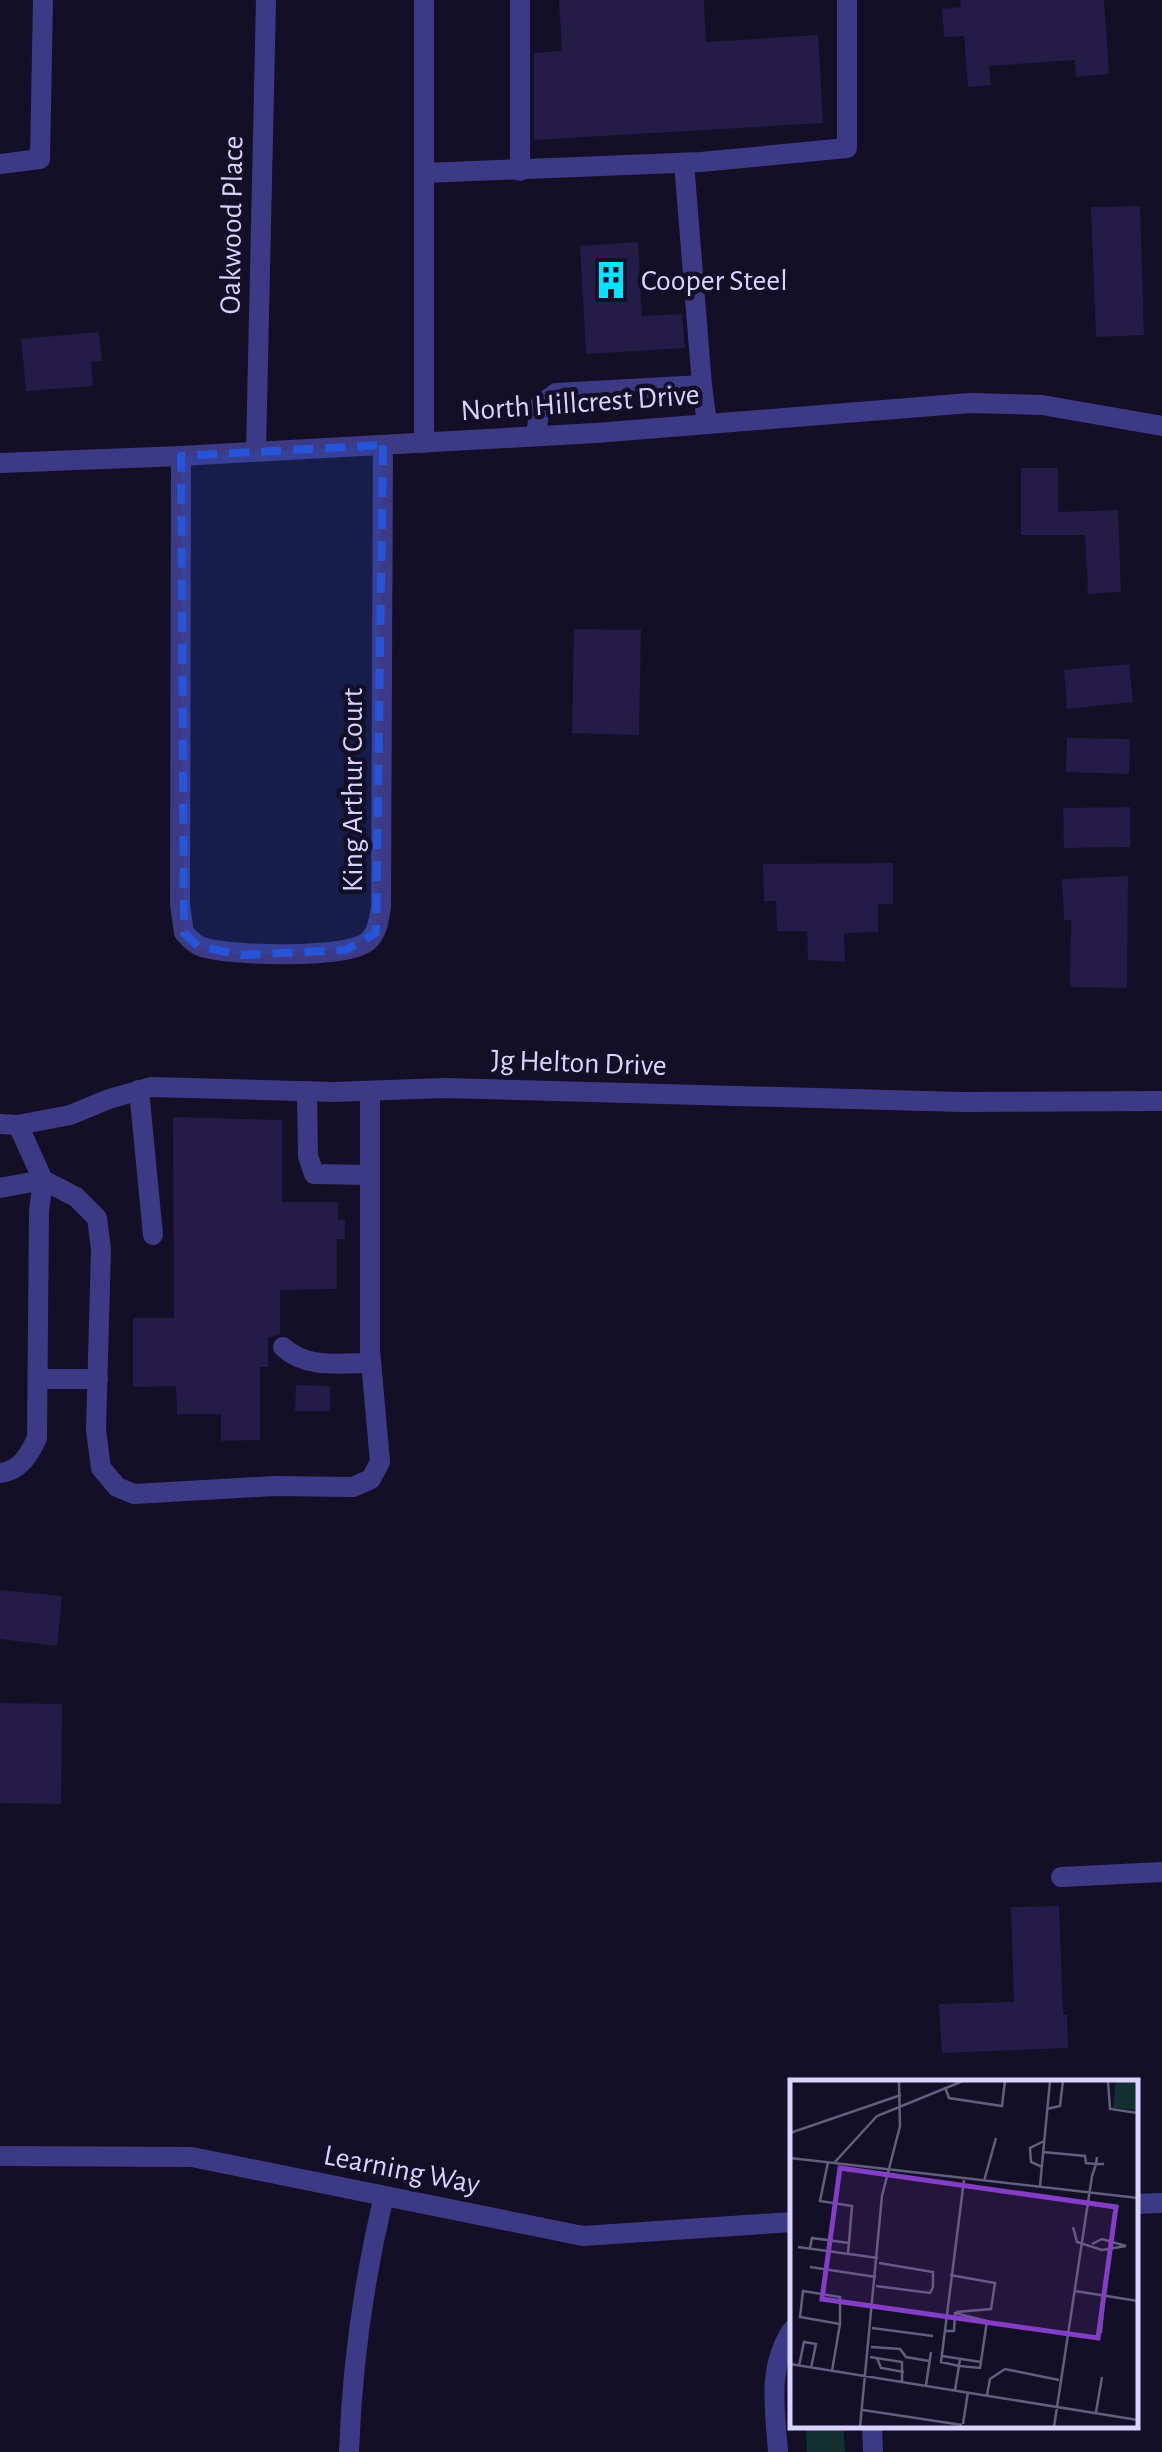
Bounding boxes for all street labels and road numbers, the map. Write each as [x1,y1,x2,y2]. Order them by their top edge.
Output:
street label: Oakwood Place [215,135,249,315]
street label: North Hillcrest Drive [460,380,701,426]
street label: King Arthur Court [338,687,368,892]
street label: Jg Helton Drive [491,1045,667,1081]
street label: Learning Way [321,2140,483,2200]

